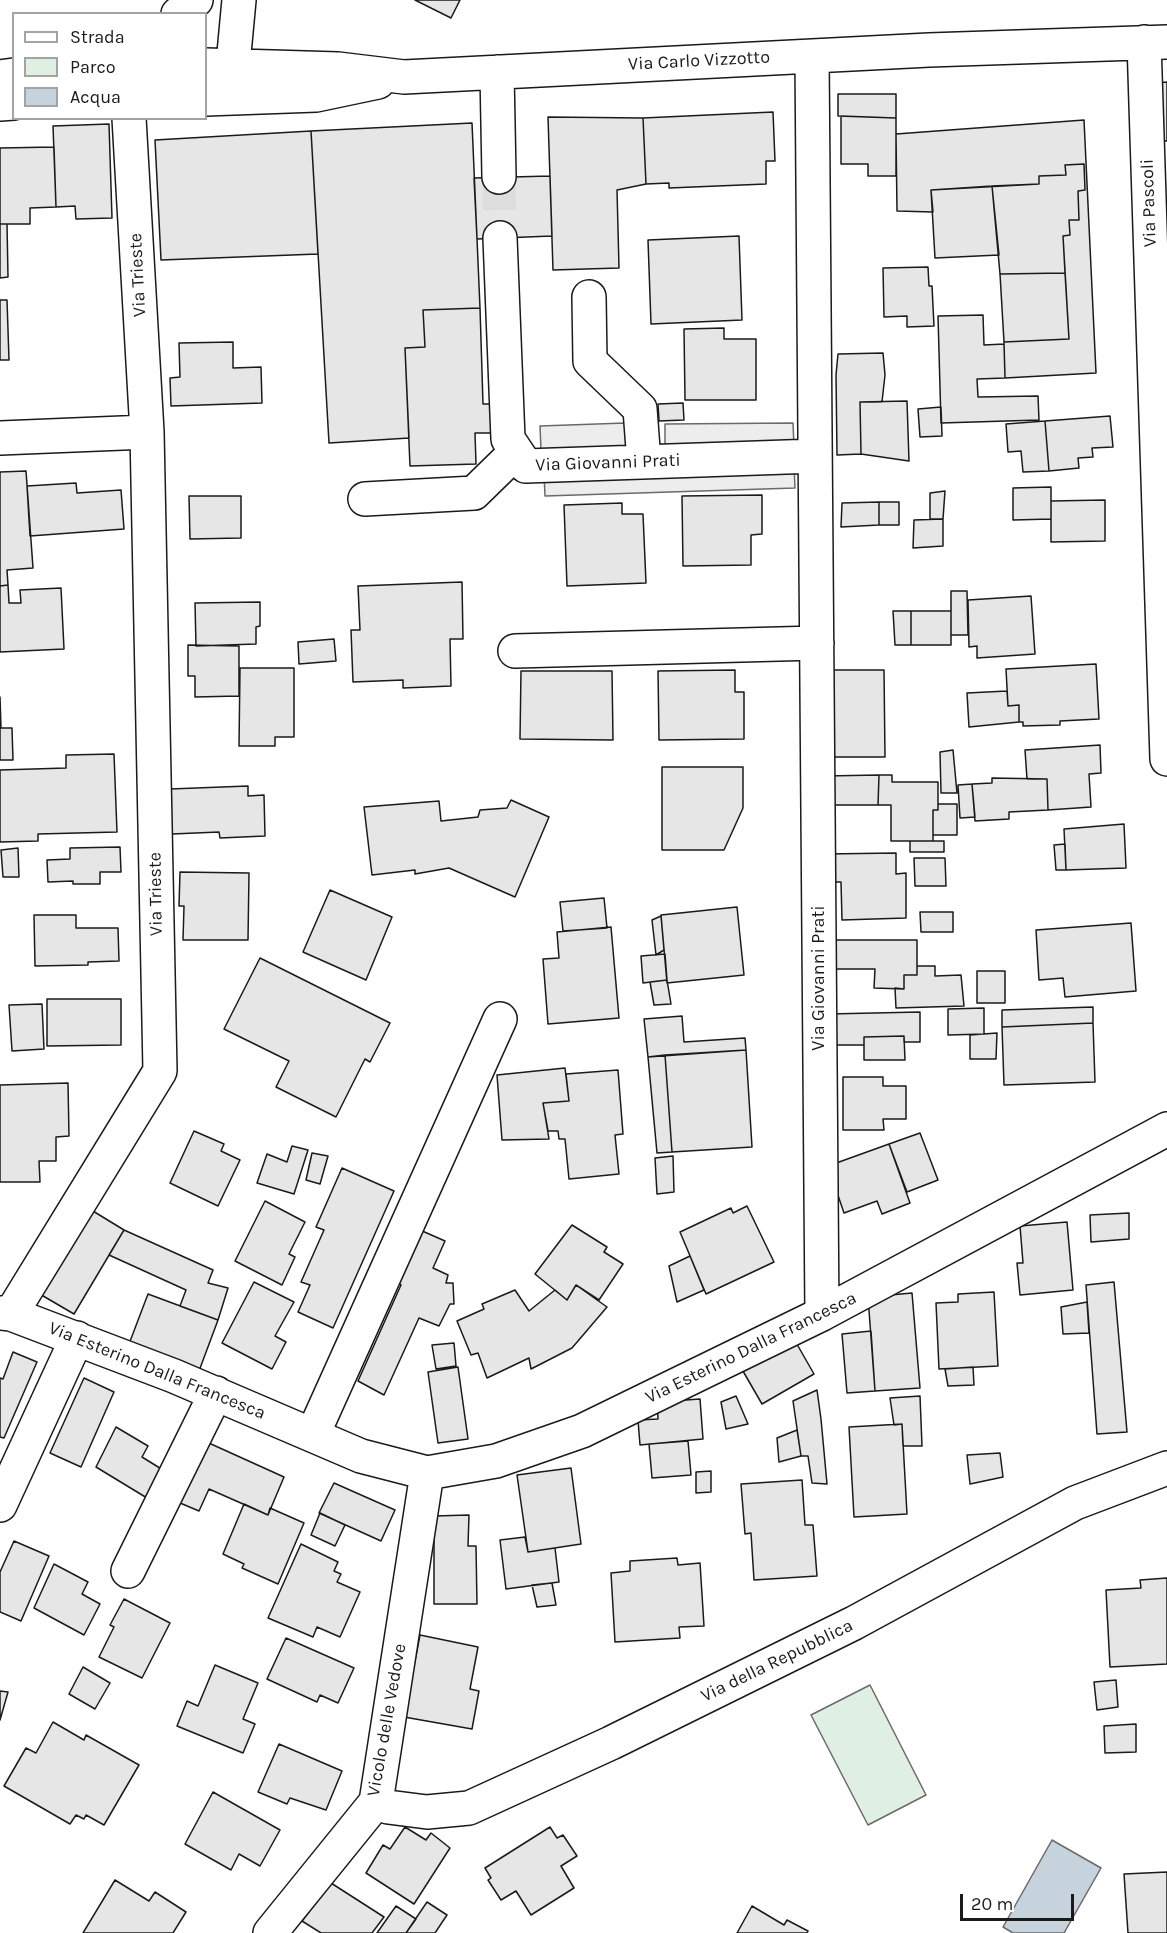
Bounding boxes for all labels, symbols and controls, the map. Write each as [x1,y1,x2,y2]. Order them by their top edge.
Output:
legend [12,12,207,120]
text: Strada [70,26,125,48]
street label: Via Carlo Vizzotto [628,46,770,76]
text: Parco [70,56,116,78]
text: Acqua [70,86,121,108]
street label: Via Pascoli [1137,158,1161,248]
street label: Via Trieste [125,233,151,317]
street label: Via Giovanni Prati [535,450,681,476]
street label: Via Trieste [144,852,168,936]
street label: Via Giovanni Prati [808,905,830,1051]
street label: Via Esterino Dalla Francesca [642,1287,860,1409]
street label: Via Esterino Dalla Francesca [45,1318,269,1424]
street label: Via della Repubblica [697,1615,857,1707]
street label: Vicolo delle Vedove [363,1642,411,1798]
scale bar [963,1882,1077,1920]
text: 20 m [971,1893,1013,1915]

